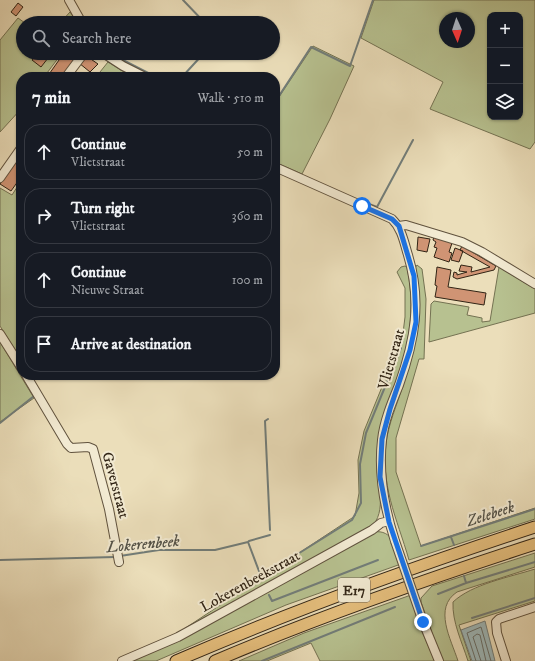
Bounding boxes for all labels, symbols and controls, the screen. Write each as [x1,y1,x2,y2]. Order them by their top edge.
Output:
north arrow [439,12,475,48]
map controls [487,12,523,120]
button: + [487,12,523,48]
search box [16,16,280,60]
icon: search [30,27,52,49]
text: Search here [62,29,131,48]
button: − [487,48,523,84]
button: layers [487,84,523,120]
text: 7 min [32,87,71,109]
text: Walk · 510 m [198,90,264,106]
text: Continue [71,135,126,154]
icon: ahead [33,141,55,163]
text: 50 m [237,144,263,160]
text: Vlietstraat [71,154,125,170]
route start [353,197,371,215]
text: Turn right [71,199,134,218]
icon: right [33,205,55,227]
text: 360 m [232,208,263,224]
text: Vlietstraat [71,218,125,234]
text: Continue [71,263,126,282]
icon: ahead [33,269,55,291]
text: 100 m [232,272,263,288]
text: Nieuwe Straat [71,282,144,298]
street label: Vlietstraat [374,327,409,393]
icon: arrive [33,333,55,355]
text: Arrive at destination [71,335,191,354]
street label: Gaverstraat [98,450,134,521]
water label: Zelebeek [463,497,517,531]
water label: Lokerenbeek [105,531,181,557]
street label: Lokerenbeekstraat [197,546,304,617]
road number: E17 [338,578,370,602]
route end [414,613,432,631]

